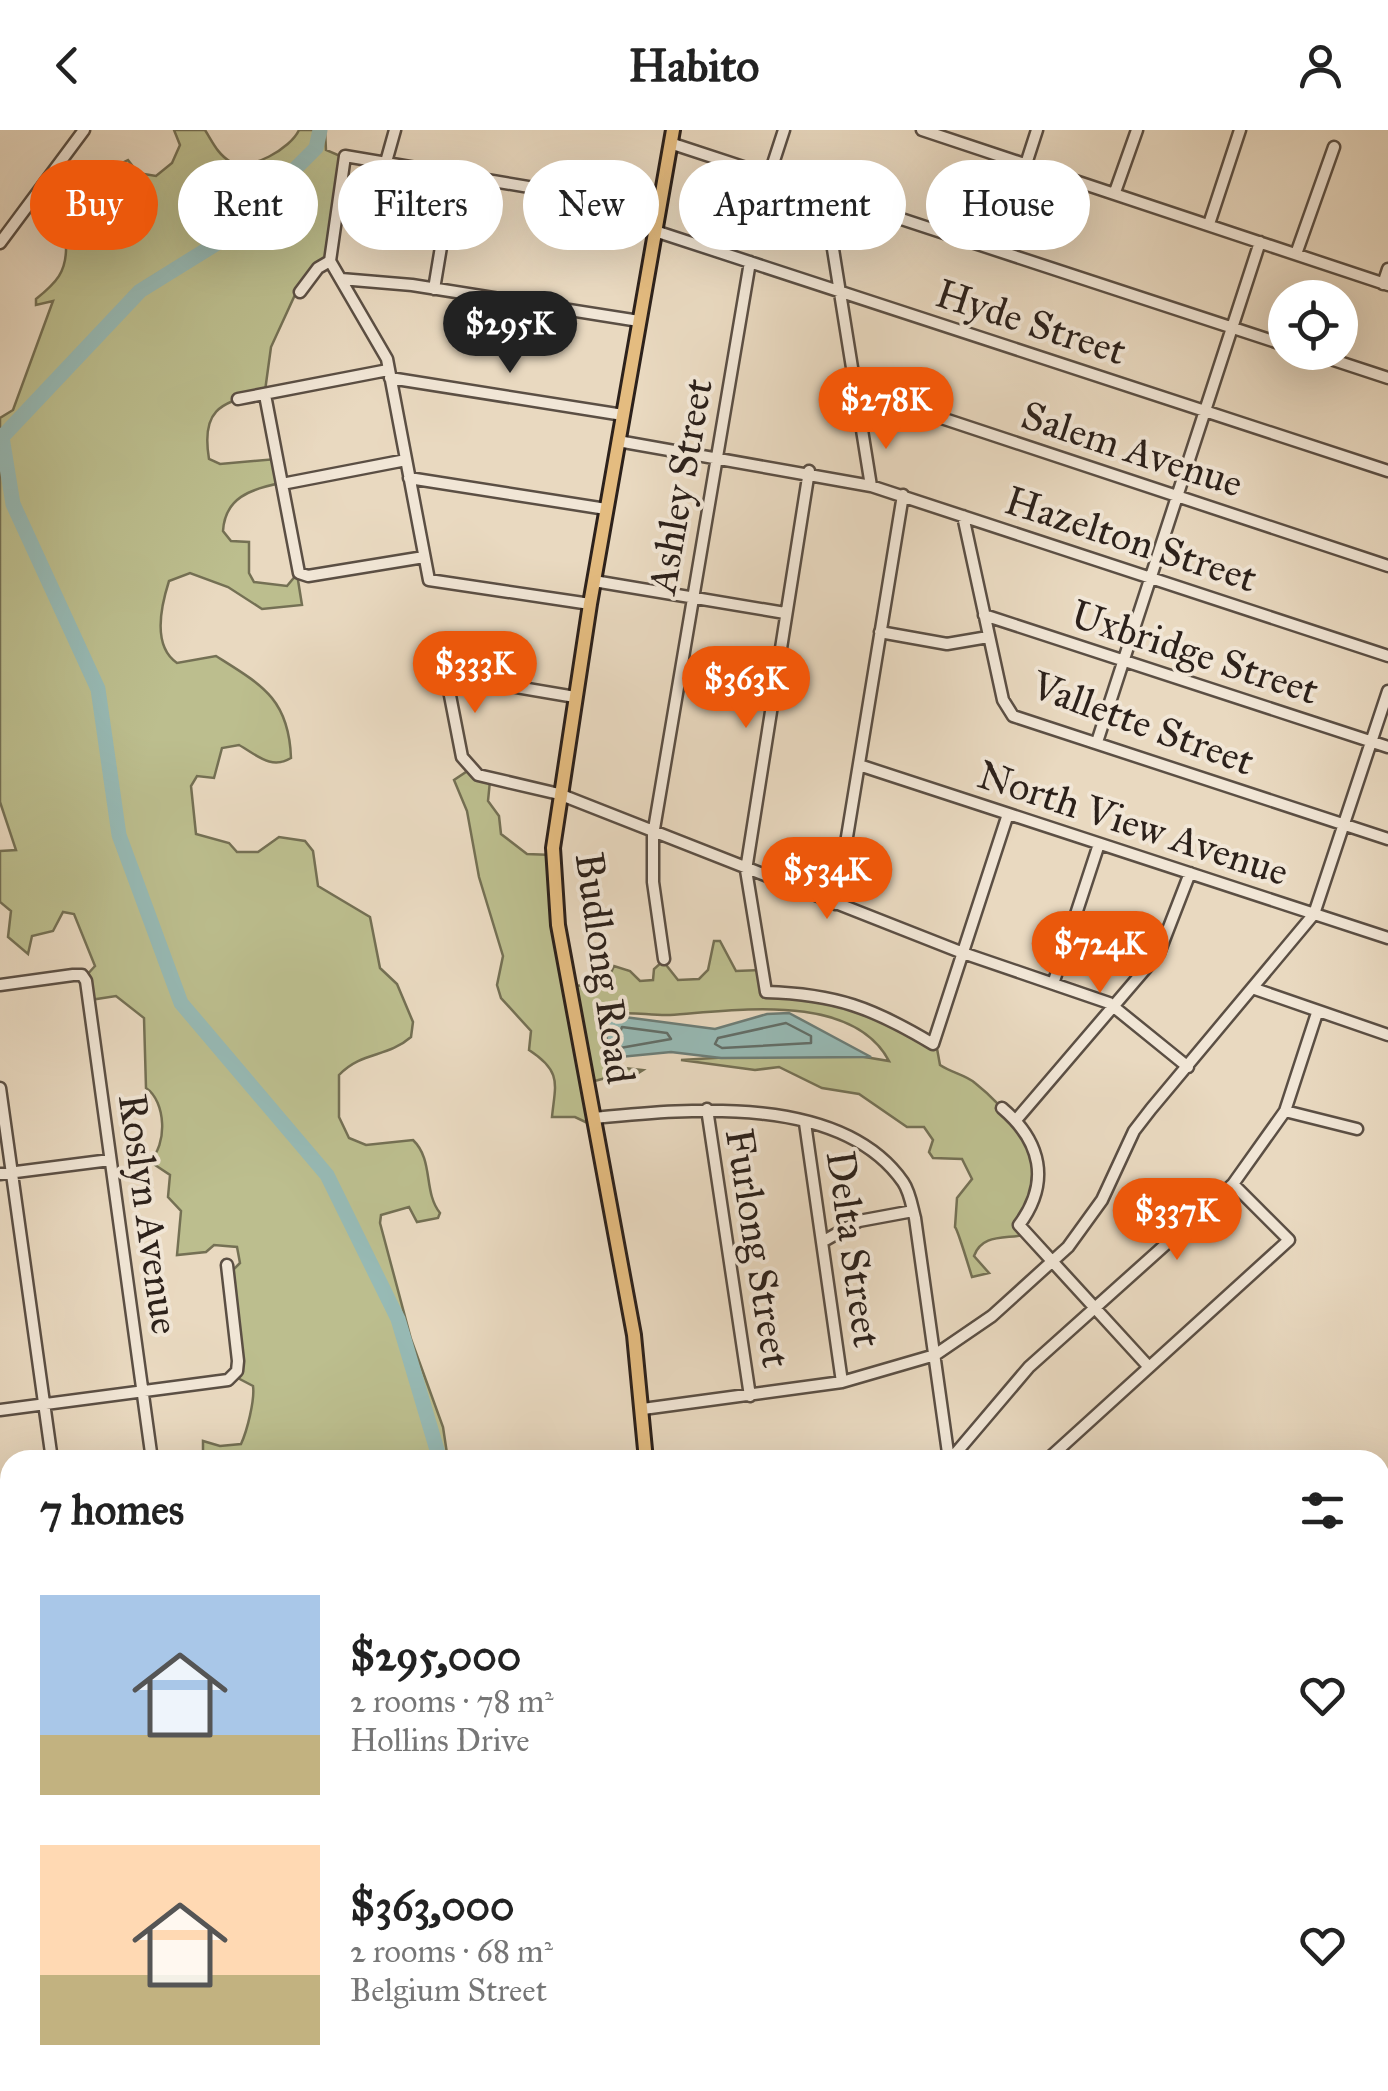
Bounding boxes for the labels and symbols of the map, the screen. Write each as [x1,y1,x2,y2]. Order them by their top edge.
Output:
street label: Hyde Street [930,268,1132,376]
pin: $295K [440,291,580,376]
pin: $278K [816,367,956,452]
street label: Ashley Street [637,375,723,599]
street label: Salem Avenue [1015,390,1249,508]
street label: Hazelton Street [999,475,1263,603]
street label: Uxbridge Street [1065,589,1325,715]
pin: $333K [405,631,545,716]
pin: $363K [676,646,816,731]
street label: Vallette Street [1024,660,1261,786]
street label: North View Avenue [971,750,1295,896]
pin: $534K [757,837,897,922]
street label: Budlong Road [565,849,645,1087]
pin: $724K [1030,911,1170,996]
street label: Roslyn Avenue [108,1091,190,1337]
street label: Furlong Street [715,1125,801,1371]
street label: Delta Street [816,1148,892,1350]
pin: $337K [1107,1178,1247,1263]

